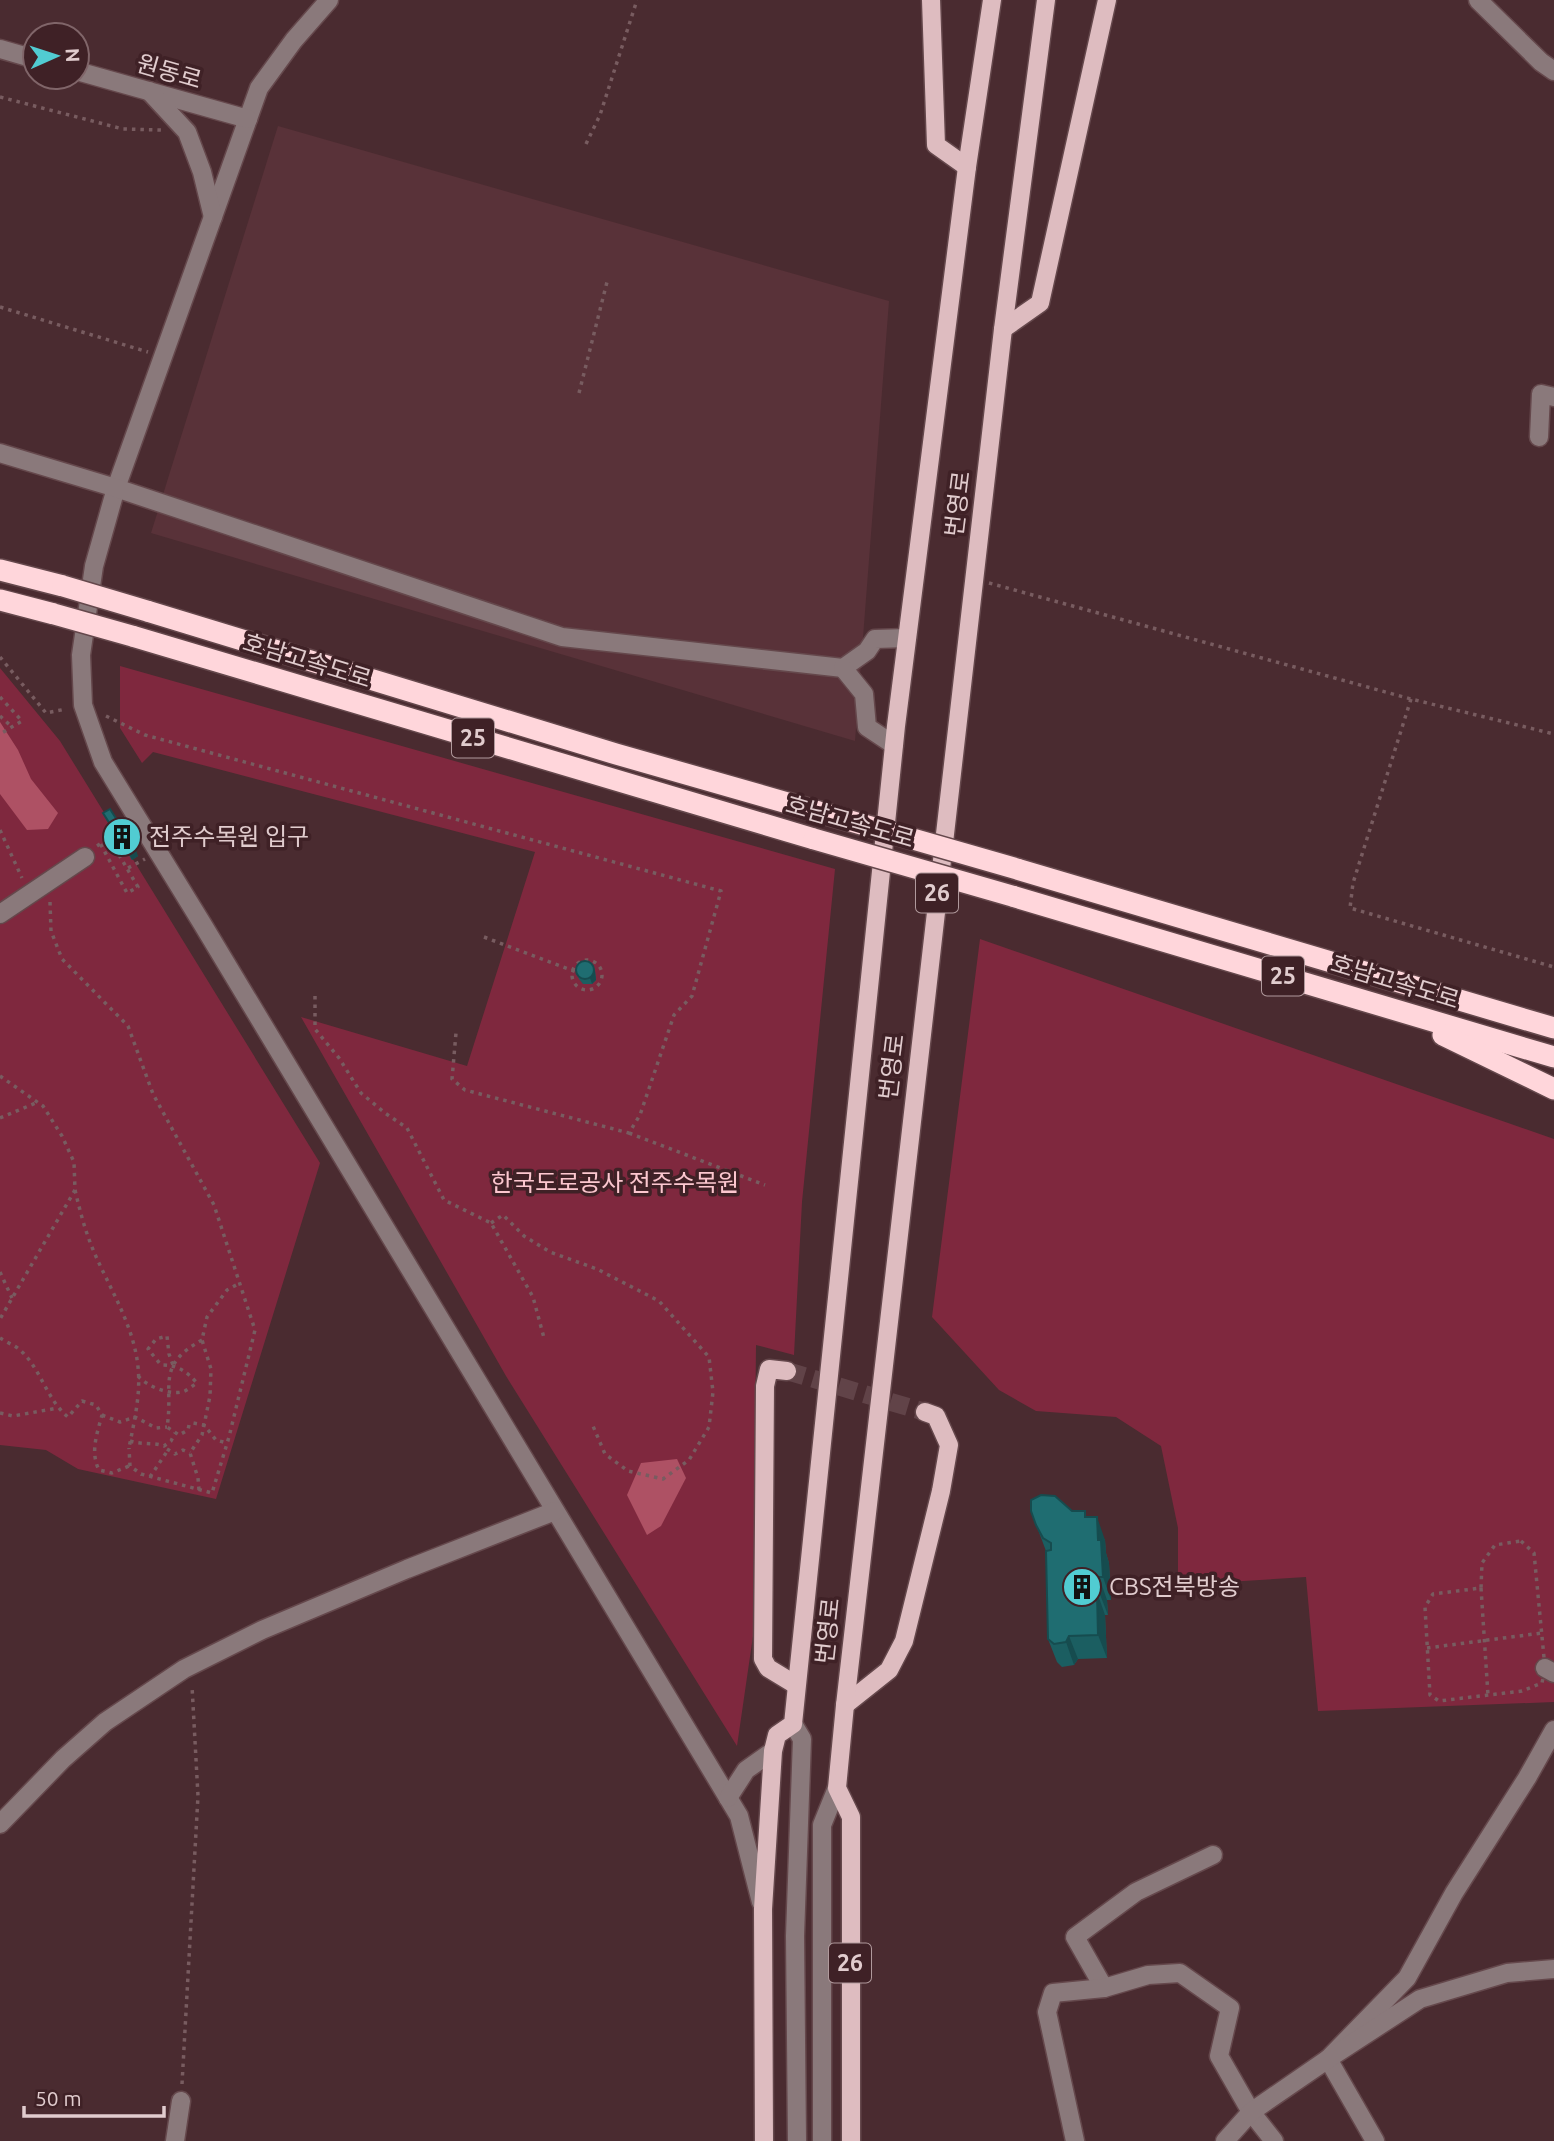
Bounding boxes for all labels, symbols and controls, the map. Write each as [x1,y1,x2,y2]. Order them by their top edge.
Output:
north arrow [21,21,91,91]
text: N [62,47,84,63]
street label: 원동로 [134,49,205,94]
street label: 번영로 [940,469,975,538]
street label: 호남고속도로 [240,628,374,693]
road number: 25 [452,718,494,758]
street label: 호남고속도로 [783,790,918,853]
building icon: 전주수목원 입구 [101,816,143,858]
place label: 전주수목원 입구 [149,823,309,850]
road number: 26 [916,874,958,912]
street label: 호남고속도로 [1328,949,1462,1014]
road number: 25 [1262,956,1304,995]
street label: 번영로 [874,1032,909,1101]
park label: 한국도로공사 전주수목원 [491,1169,739,1196]
building icon: CBS전북방송 [1061,1566,1103,1608]
place label: CBS전북방송 [1109,1573,1240,1600]
street label: 번영로 [811,1597,844,1665]
road number: 26 [829,1944,871,1982]
scale bar [24,2074,164,2118]
text: 50 m [35,2086,82,2110]

